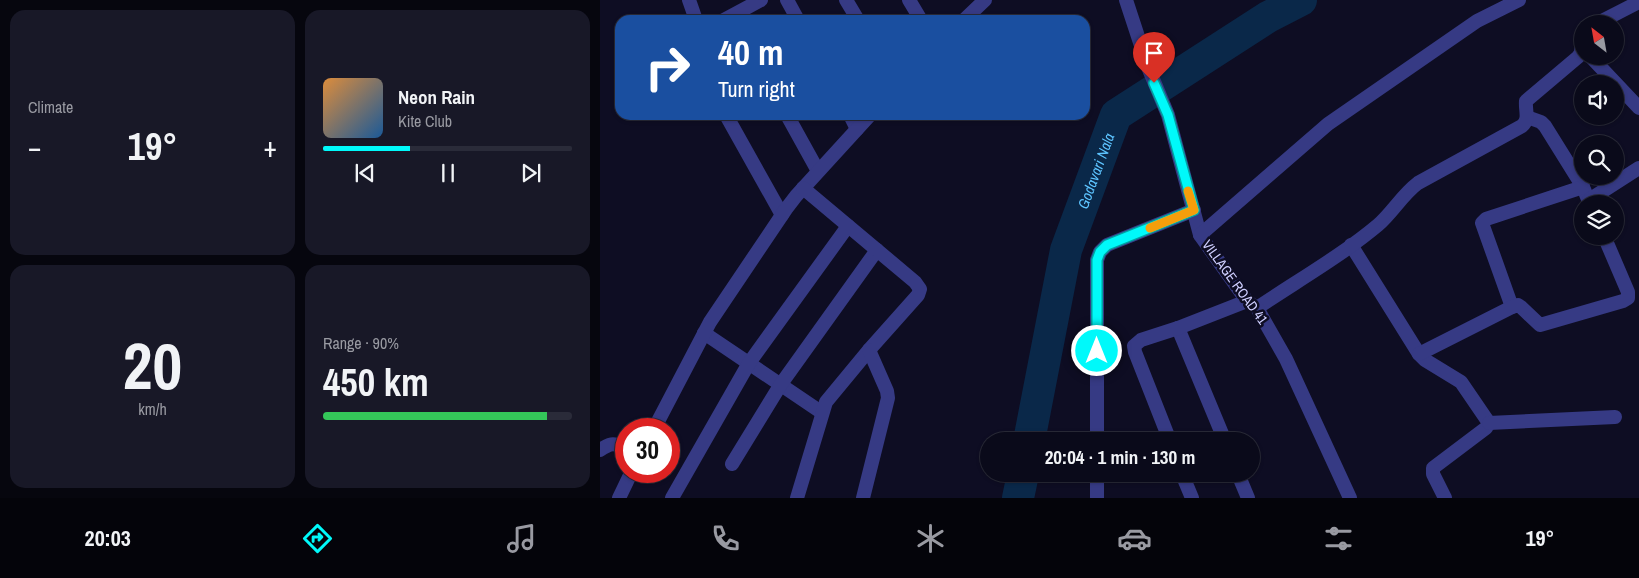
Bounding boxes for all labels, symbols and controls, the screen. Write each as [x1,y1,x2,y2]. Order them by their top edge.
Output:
north arrow [1574,15,1624,65]
map controls [1574,15,1624,245]
text: 40 m [718,29,783,76]
pin [1133,32,1175,83]
icon: right [635,35,700,100]
icon: arrive [1140,39,1168,67]
text: Turn right [718,74,795,104]
button: sound [1574,75,1624,125]
text: Neon Rain [398,84,475,110]
text: Climate [28,96,73,118]
text: Kite Club [398,110,452,132]
text: 19° [128,121,177,172]
text: − [28,128,41,166]
text: + [264,128,277,166]
water label: Godavari Nala [1072,130,1119,212]
button: search [1574,135,1624,185]
icon: previous [351,159,379,187]
icon: pause [434,159,462,187]
icon: next [517,159,545,187]
button: layers [1574,195,1624,245]
street label: VILLAGE ROAD 41 [1198,236,1272,328]
text: 20 [123,322,182,409]
position arrow [1070,324,1122,376]
text: Range · 90% [323,332,399,354]
text: 450 km [323,357,429,408]
text: km/h [138,398,167,420]
speed limit sign: 30 [615,418,680,483]
text: 20:04 · 1 min · 130 m [1045,444,1195,470]
icon: directions [300,521,335,556]
icon: music [504,521,539,556]
icon: phone [708,521,743,556]
icon: climate [913,521,948,556]
icon: car [1117,521,1152,556]
icon: filters [1321,521,1356,556]
text: 20:03 [85,523,131,553]
text: 19° [1525,523,1554,553]

